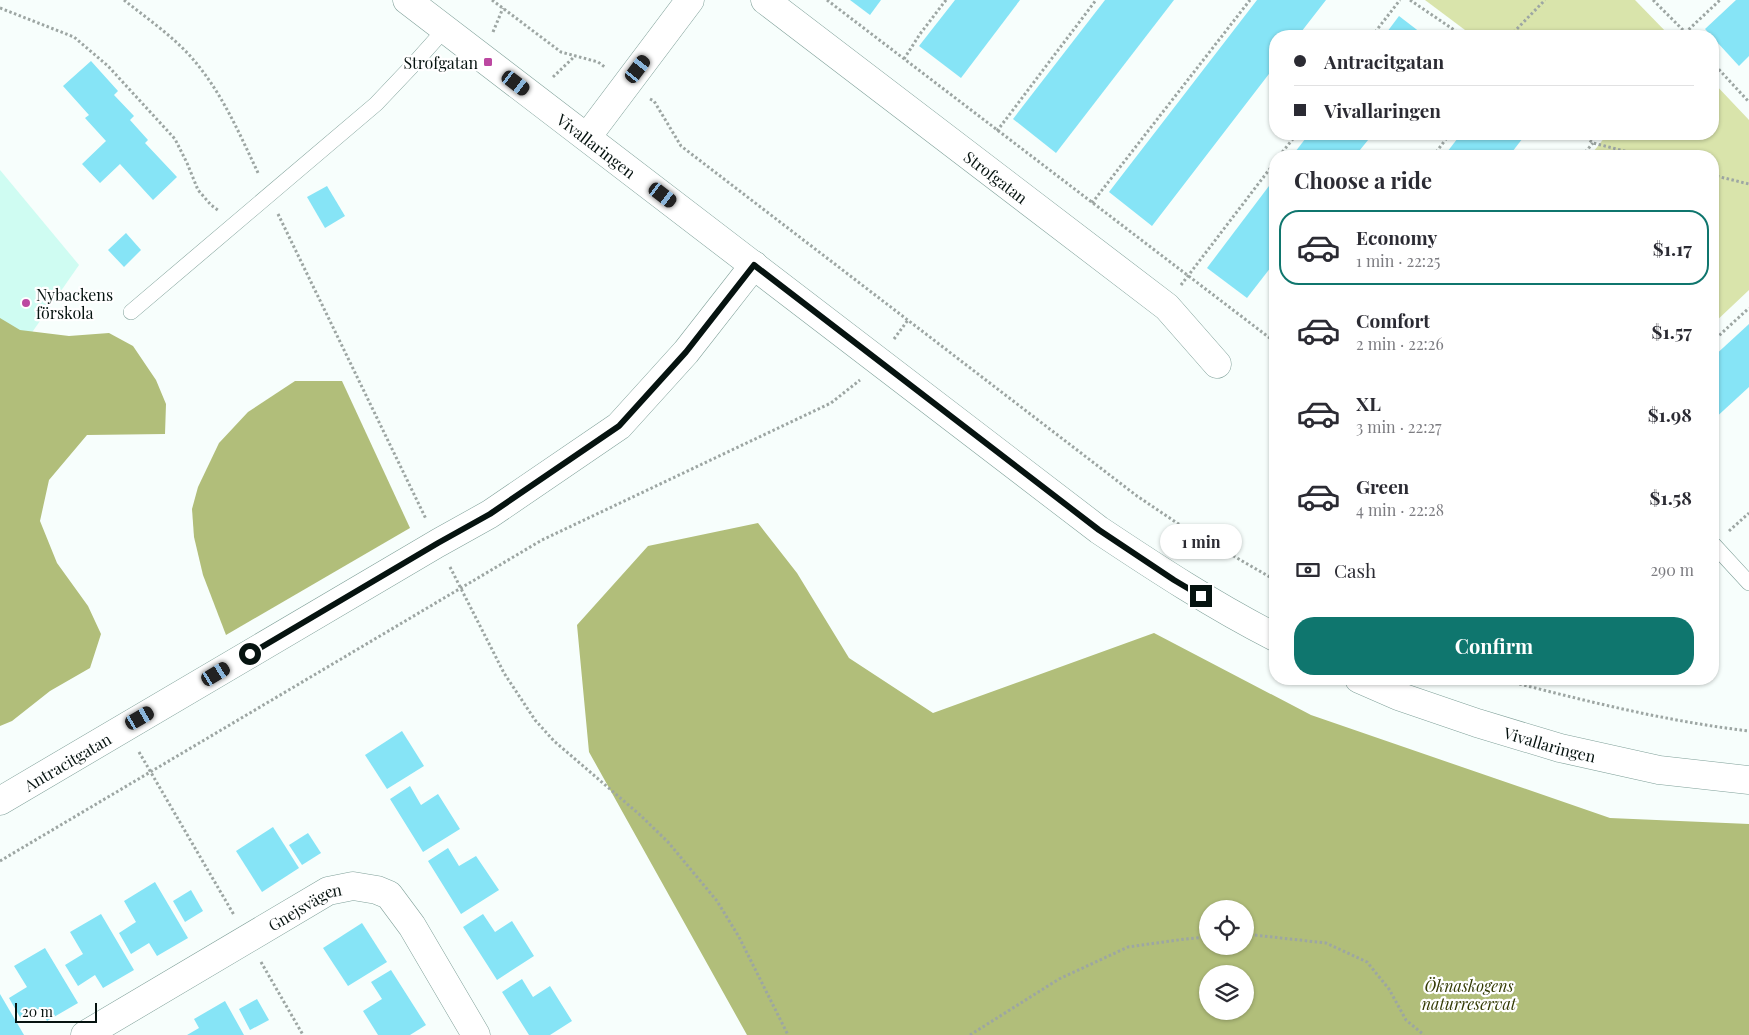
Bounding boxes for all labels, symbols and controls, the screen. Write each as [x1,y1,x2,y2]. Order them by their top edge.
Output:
text: Antracitgatan [1324,48,1444,74]
place label: Strofgatan [403,52,478,73]
car [622,53,653,85]
marker: Strofgatan [482,56,494,68]
car [499,68,532,98]
text: Vivallaringen [1324,97,1441,123]
street label: Vivallaringen [552,108,641,183]
street label: Strofgatan [960,146,1033,208]
text: Choose a ride [1294,165,1432,195]
car [646,180,679,210]
text: Economy [1356,224,1437,250]
icon: car [1296,225,1341,270]
text: $1.17 [1653,235,1692,261]
text: 1 min · 22:25 [1356,250,1440,271]
place label: Nybackens förskola [36,284,113,323]
marker: Nybackens förskola [20,297,32,309]
text: Comfort [1356,307,1430,333]
icon: car [1296,308,1341,353]
text: $1.57 [1652,318,1692,344]
text: 2 min · 22:26 [1356,333,1444,354]
text: XL [1356,390,1381,416]
icon: car [1296,391,1341,436]
text: $1.98 [1648,401,1692,427]
text: 3 min · 22:27 [1356,416,1442,437]
text: Green [1356,473,1409,499]
icon: car [1296,474,1341,519]
text: $1.58 [1650,484,1692,510]
text: 4 min · 22:28 [1356,499,1444,520]
callout: 1 min [1160,524,1242,558]
text: 1 min [1181,531,1221,552]
icon: cash [1294,556,1322,584]
text: Cash [1334,557,1376,583]
text: 290 m [1650,559,1694,580]
route end [1190,585,1212,607]
button: Confirm [1294,617,1694,675]
route start [239,643,261,665]
car [199,660,232,688]
car [123,704,156,732]
street label: Vivallaringen [1501,721,1598,766]
street label: Antracitgatan [19,727,115,796]
street label: Gnejsvägen [264,878,344,935]
map controls [1199,900,1254,1020]
button: locate [1199,900,1254,955]
button: layers [1199,965,1254,1020]
park label: Öknaskogens naturreservat [1422,975,1517,1014]
scale bar [15,1000,98,1023]
text: 20 m [22,1002,53,1021]

